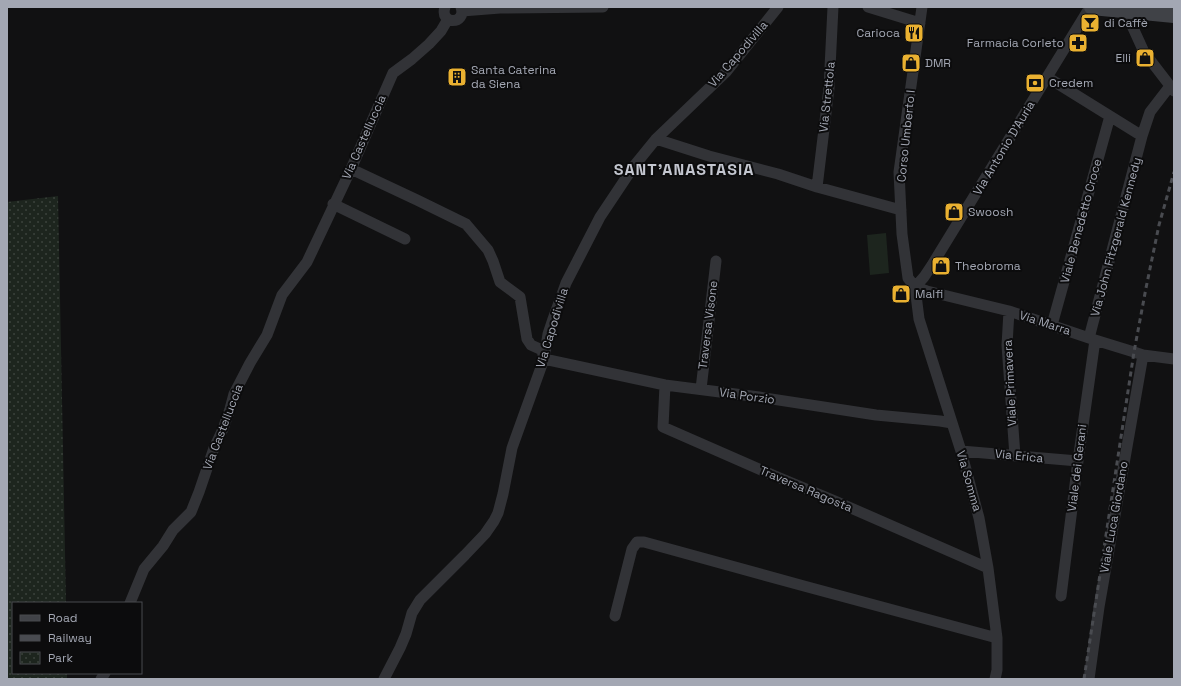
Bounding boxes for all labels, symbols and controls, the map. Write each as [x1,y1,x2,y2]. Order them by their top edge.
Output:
bar icon: di Caffè [1079,12,1101,34]
place label: di Caffè [1104,15,1148,31]
street label: Via Capodivilla [705,17,771,91]
restaurant icon: Carioca [903,22,925,44]
place label: Carioca [856,25,900,41]
pharmacy icon: Farmacia Corleto [1067,32,1089,54]
place label: Farmacia Corleto [967,35,1064,51]
shop icon: Elli [1134,47,1156,69]
place label: Elli [1115,50,1131,66]
shop icon: DMR [900,52,922,74]
place label: DMR [925,55,951,71]
street label: Via Strettola [815,61,839,133]
place label: Santa Caterina da Siena [471,62,556,92]
building icon: Santa Caterina da Siena [446,66,468,88]
bank icon: Credem [1024,72,1046,94]
place label: Credem [1049,75,1093,91]
street label: Corso Umberto I [893,89,919,183]
street label: Via Castelluccia [338,92,390,182]
street label: Via Antonio D'Auria [969,98,1039,198]
street label: Via John Fitzgerald Kennedy [1087,156,1145,318]
street label: Viale Benedetto Croce [1057,157,1105,285]
district label: SANT'ANASTASIA [614,159,754,180]
shop icon: Swoosh [943,201,965,223]
place label: Swoosh [968,204,1013,220]
shop icon: Theobroma [930,255,952,277]
place label: Theobroma [955,258,1021,274]
street label: Traversa Visone [695,280,721,370]
shop icon: Malfi [890,283,912,305]
street label: Via Capodivilla [532,286,572,370]
place label: Malfi [915,286,943,302]
street label: Via Marra [1017,307,1073,339]
street label: Viale Primavera [1000,339,1020,427]
street label: Via Castelluccia [199,382,247,472]
street label: Via Porzio [718,384,776,408]
street label: Viale dei Gerani [1064,423,1090,513]
street label: Via Erica [994,446,1044,467]
street label: Via Somma [953,449,985,513]
street label: Viale Luca Giordano [1096,460,1132,574]
street label: Traversa Ragosta [757,462,855,516]
legend [12,602,142,674]
text: Road [48,610,77,626]
text: Railway [48,630,92,646]
text: Park [48,650,73,666]

